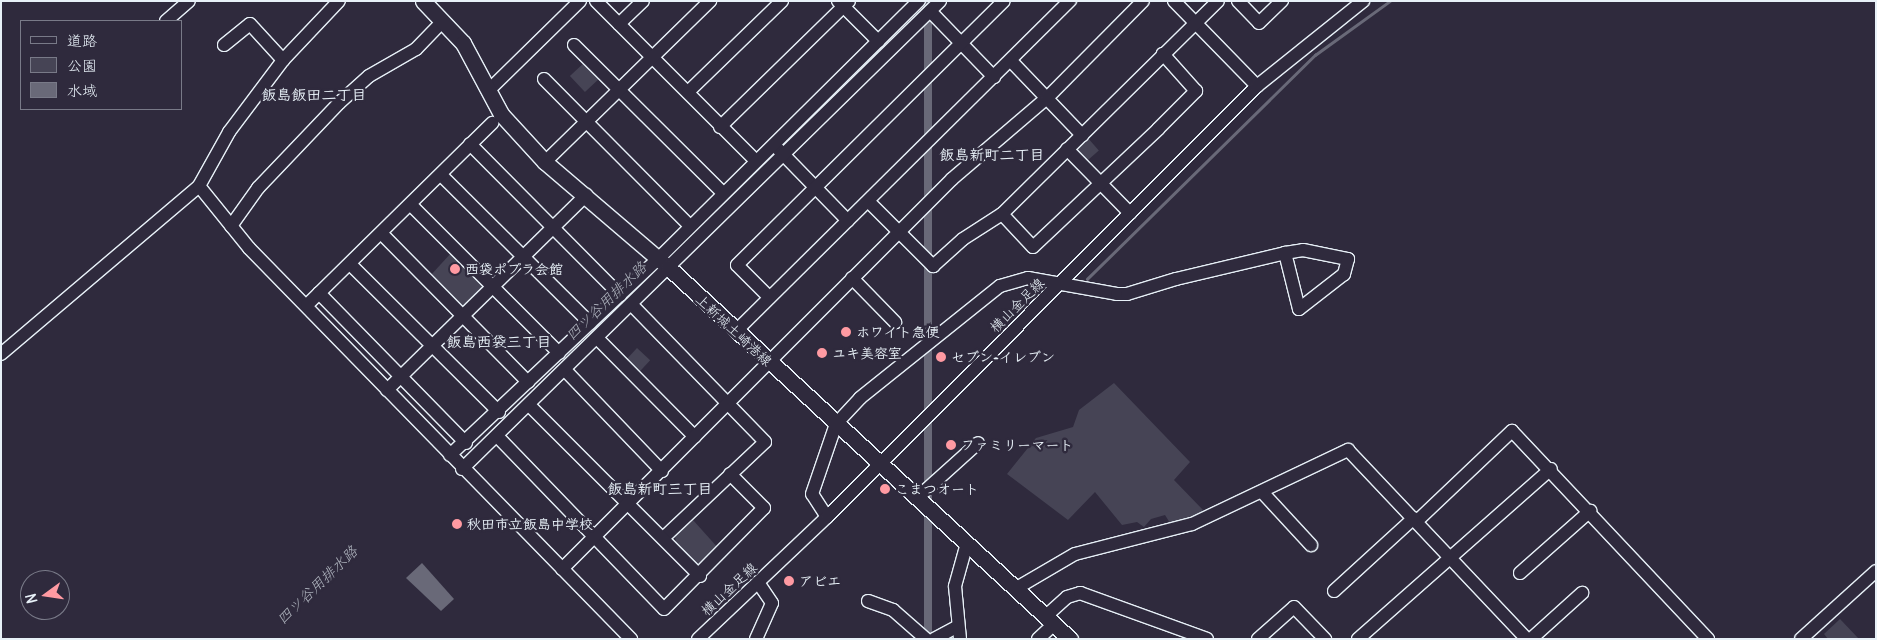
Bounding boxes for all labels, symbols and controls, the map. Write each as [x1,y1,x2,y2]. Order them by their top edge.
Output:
legend [20,20,182,110]
text: 道路 [67,31,97,50]
text: 公園 [67,56,97,75]
text: 水域 [67,81,97,100]
district label: 飯島飯田二丁目 [262,86,366,104]
district label: 飯島新町二丁目 [940,146,1044,164]
water label: 四ツ谷用排水路 [562,258,650,344]
place label: 西袋ポプラ会館 [465,261,563,277]
marker: 西袋ポプラ会館 [449,263,461,275]
street label: 横山金足線 [986,274,1048,336]
street label: 上新城土崎港線 [692,290,776,370]
place label: ホワイト急便 [856,324,940,340]
marker: ホワイト急便 [840,326,852,338]
district label: 飯島西袋三丁目 [447,333,551,351]
place label: ユキ美容室 [832,345,902,361]
marker: ユキ美容室 [816,347,828,359]
place label: セブン-イレブン [951,349,1055,365]
marker: セブン-イレブン [935,351,947,363]
place label: ファミリーマート [961,437,1073,453]
marker: ファミリーマート [945,439,957,451]
district label: 飯島新町三丁目 [608,480,712,498]
place label: こまつオート [895,481,979,497]
marker: こまつオート [879,483,891,495]
place label: 秋田市立飯島中学校 [467,516,593,532]
marker: 秋田市立飯島中学校 [451,518,463,530]
water label: 四ツ谷用排水路 [273,542,361,628]
street label: 横山金足線 [698,559,760,619]
north arrow [20,570,70,620]
place label: アビエ [799,573,841,589]
marker: アビエ [783,575,795,587]
text: N [22,592,41,605]

